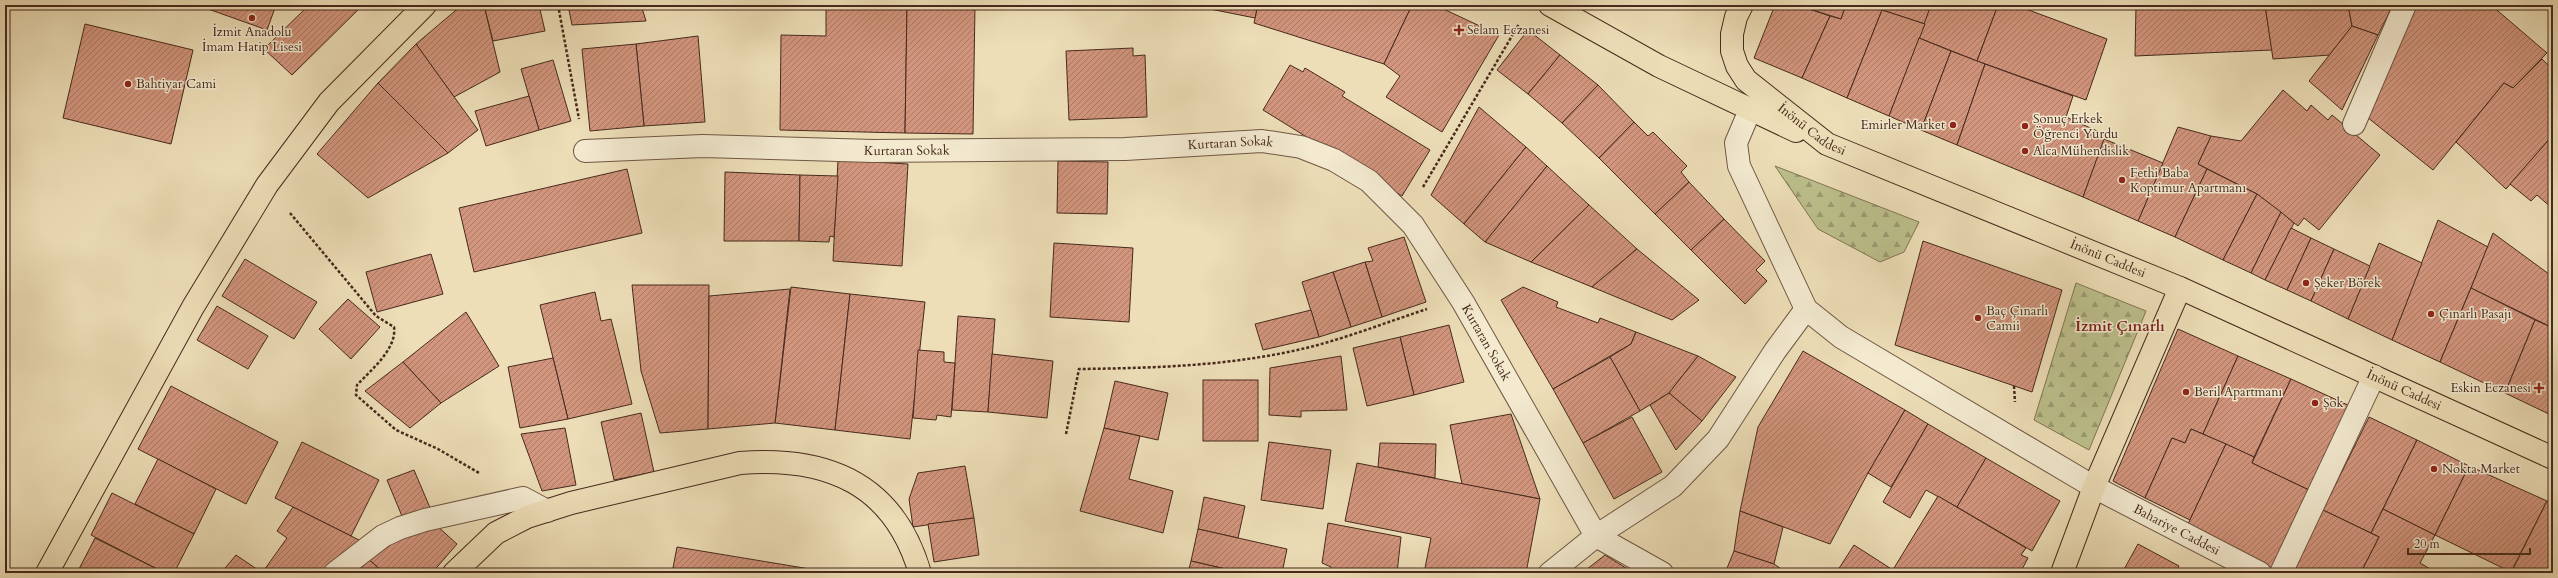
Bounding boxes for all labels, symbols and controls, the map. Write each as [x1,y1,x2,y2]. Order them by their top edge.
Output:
marker: İzmit Anadolu İmam Hatip Lisesi [247,13,257,23]
place label: Selam Eczanesi [1467,21,1550,39]
place label: İzmit Anadolu İmam Hatip Lisesi [202,23,302,56]
marker: Selam Eczanesi [1454,25,1464,35]
place label: Bahtiyar Cami [136,75,217,93]
marker: Bahtiyar Cami [123,79,133,89]
street label: İnönü Caddesi [1774,99,1849,160]
place label: Sonuç Erkek Öğrenci Yurdu [2033,110,2118,143]
place label: Emirler Market [1861,116,1945,134]
marker: Emirler Market [1948,120,1958,130]
marker: Sonuç Erkek Öğrenci Yurdu [2020,121,2030,131]
street label: Kurtaran Sokak [1187,132,1275,154]
street label: Kurtaran Sokak [864,141,950,160]
place label: Alca Mühendislik [2033,142,2129,160]
marker: Alca Mühendislik [2020,146,2030,156]
place label: Fethi Baba Koptimur Apartmanı [2130,164,2246,197]
marker: Fethi Baba Koptimur Apartmanı [2117,175,2127,185]
street label: İnönü Caddesi [2067,235,2149,282]
place label: Şeker Börek [2314,274,2381,292]
marker: Şeker Börek [2301,278,2311,288]
street label: Kurtaran Sokak [1457,301,1515,384]
place label: Baç Çınarlı Camii [1986,302,2049,335]
place label: Çınarlı Pasajı [2439,305,2512,323]
marker: Çınarlı Pasajı [2426,309,2436,319]
marker: Baç Çınarlı Camii [1973,313,1983,323]
district label: İzmit Çınarlı [2075,316,2165,336]
street label: İnönü Caddesi [2364,365,2445,415]
place label: Eskin Eczanesi [2450,379,2531,397]
place label: Beril Apartmanı [2194,383,2283,401]
marker: Eskin Eczanesi [2534,383,2544,393]
marker: Beril Apartmanı [2181,387,2191,397]
place label: Şok [2323,394,2344,412]
marker: Şok [2310,398,2320,408]
place label: Nokta Market [2442,460,2520,478]
marker: Nokta Market [2429,464,2439,474]
street label: Bahariye Caddesi [2130,500,2223,560]
scale bar [2408,530,2530,556]
text: 20 m [2414,536,2441,552]

